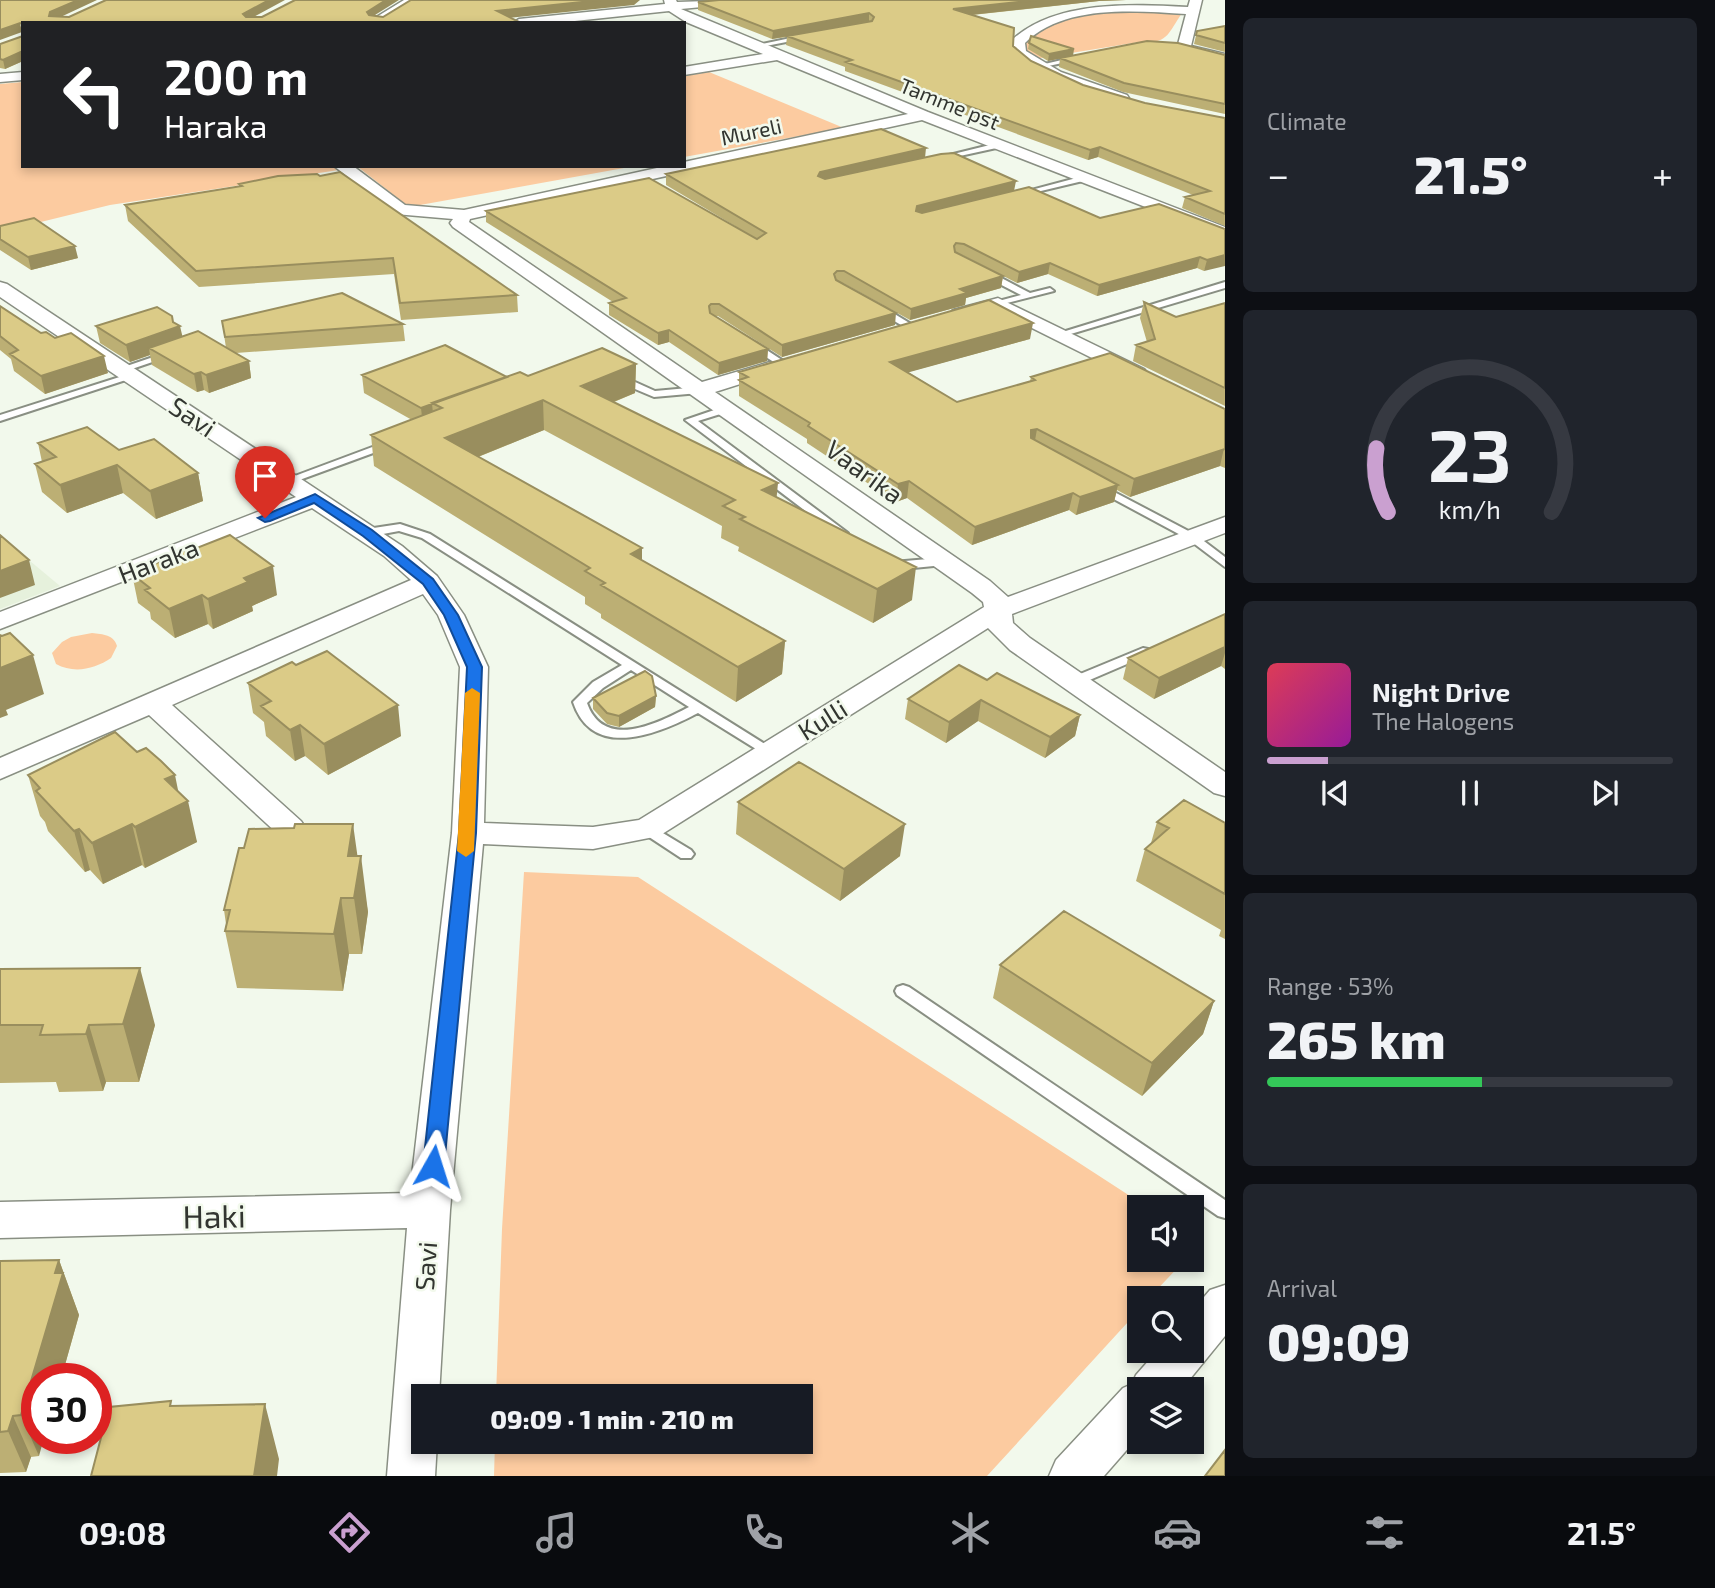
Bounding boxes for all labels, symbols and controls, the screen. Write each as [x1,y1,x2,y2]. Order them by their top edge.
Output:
text: 200 m [164,46,308,105]
icon: left [49,49,140,140]
street label: Tamme pst [896,72,1004,134]
text: Haraka [164,106,267,144]
text: Climate [1267,107,1347,135]
street label: Mureli [718,112,784,150]
text: 21.5° [1414,142,1528,204]
text: − [1267,151,1289,197]
text: + [1652,151,1673,197]
street label: Savi [164,389,222,443]
text: 23 [1428,410,1512,498]
street label: Vaarika [820,433,910,509]
pin [235,446,295,518]
icon: arrive [246,457,284,495]
text: km/h [1439,494,1501,524]
street label: Haraka [113,531,203,589]
text: Night Drive [1372,676,1510,707]
street label: Kulli [792,692,852,746]
text: The Halogens [1372,707,1514,735]
icon: previous [1316,774,1354,812]
icon: pause [1451,774,1489,812]
icon: next [1586,774,1624,812]
text: Range · 53% [1267,972,1394,1000]
text: 265 km [1267,1007,1446,1069]
position arrow [396,1129,470,1203]
street label: Haki [182,1195,246,1235]
map controls [1127,1195,1204,1454]
button: sound [1127,1195,1204,1272]
street label: Savi [408,1240,442,1292]
text: Arrival [1267,1274,1337,1302]
button: search [1127,1286,1204,1363]
text: 09:09 [1267,1309,1411,1371]
speed limit sign: 30 [21,1363,112,1454]
button: layers [1127,1377,1204,1454]
text: 09:09 · 1 min · 210 m [490,1403,734,1434]
icon: directions [325,1508,374,1557]
icon: music [532,1508,581,1557]
icon: phone [739,1508,788,1557]
icon: climate [946,1508,995,1557]
icon: car [1153,1508,1202,1557]
icon: filters [1360,1508,1409,1557]
text: 09:08 [79,1513,166,1551]
text: 21.5° [1567,1513,1636,1551]

